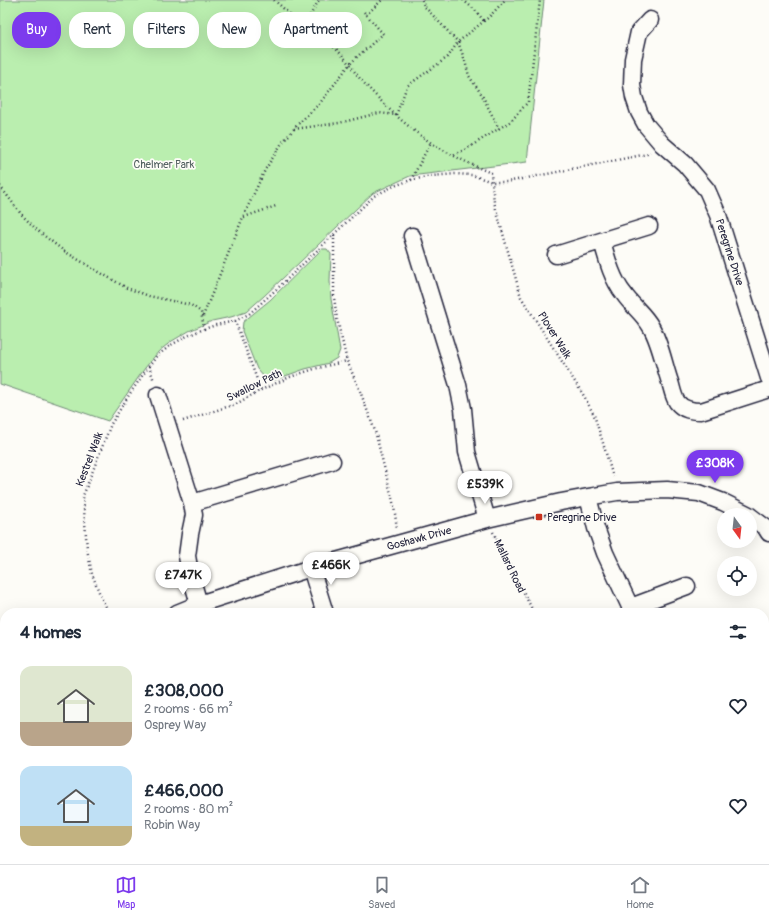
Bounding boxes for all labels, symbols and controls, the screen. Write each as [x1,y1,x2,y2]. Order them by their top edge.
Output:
chip: Buy [12,12,61,48]
chip: Rent [69,12,125,48]
chip: Filters [133,12,199,48]
chip: New [207,12,261,48]
chip: Apartment [269,12,362,48]
park label: Chelmer Park [134,158,195,171]
street label: Peregrine Drive [713,217,747,288]
street label: Plover Walk [535,309,574,362]
street label: Swallow Path [224,366,284,404]
street label: Kestrel Walk [73,430,106,488]
pin: £308K [687,450,743,484]
text: £308K [696,455,734,471]
pin: £539K [457,471,513,505]
text: £539K [466,476,504,492]
north arrow [717,508,757,548]
map controls [717,508,757,596]
place label: Peregrine Drive [547,511,617,524]
marker: Peregrine Drive [534,512,544,522]
street label: Goshawk Drive [385,523,453,553]
street label: Mallard Road [491,537,528,595]
pin: £466K [303,552,359,586]
button: locate [717,556,757,596]
text: £466K [312,557,350,573]
pin: £747K [155,562,211,596]
text: £747K [164,567,202,583]
icon: filters [727,621,749,643]
text: 4 homes [20,622,81,643]
text: £308,000 [144,680,224,701]
icon: home [52,682,100,730]
icon: heart [727,695,749,717]
text: 2 rooms · 66 m² [144,701,233,717]
text: Osprey Way [144,717,206,733]
text: £466,000 [144,780,224,801]
icon: home [52,782,100,830]
icon: heart [727,795,749,817]
text: 2 rooms · 80 m² [144,801,233,817]
text: Robin Way [144,817,200,833]
tab: Map [115,874,137,911]
tab: Saved [368,874,395,911]
tab: Home [626,874,654,911]

